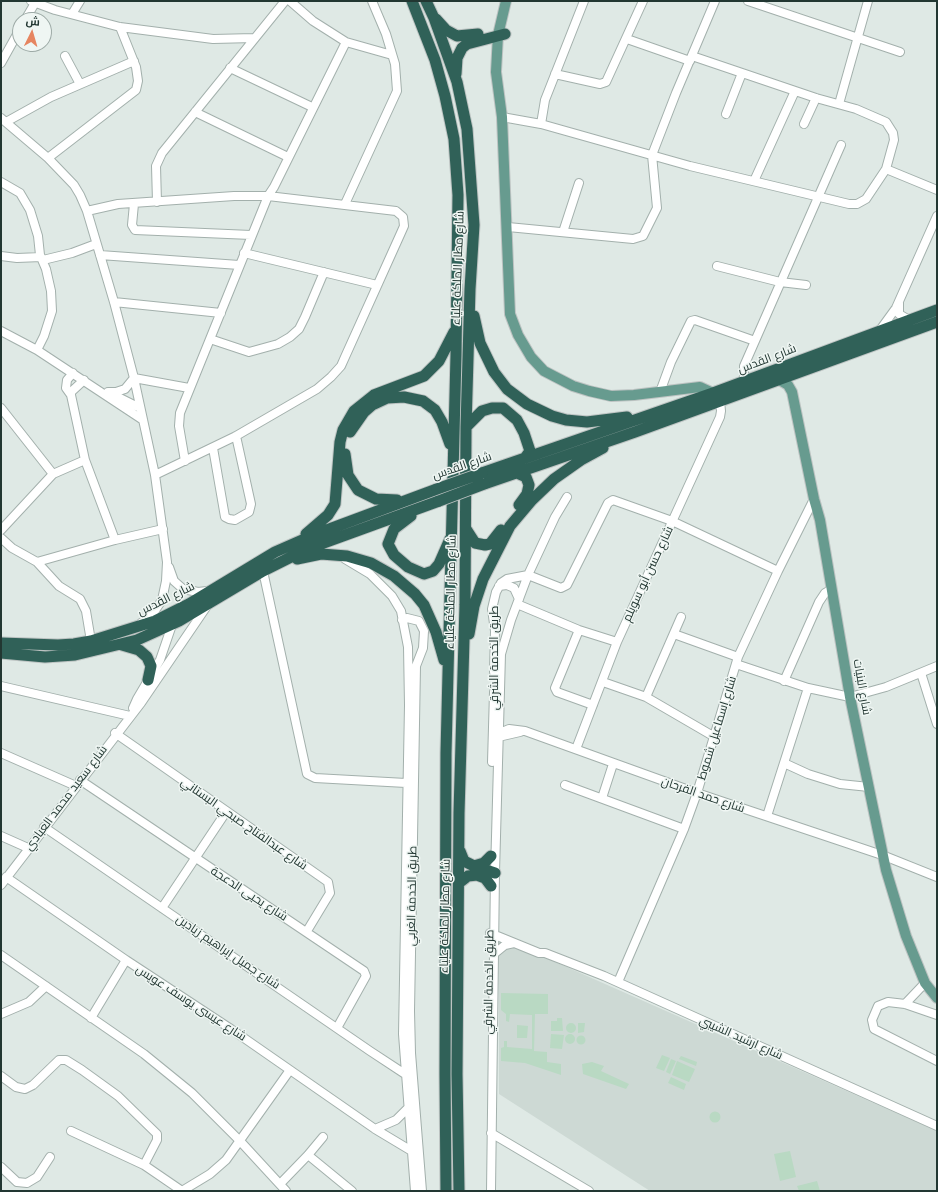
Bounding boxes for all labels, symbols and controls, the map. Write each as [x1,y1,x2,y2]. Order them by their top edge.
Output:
north arrow [12,12,52,52]
text: ش [25,13,41,29]
street label: شارع مطار الملكة علياء [449,211,467,325]
street label: شارع القدس [736,341,798,377]
street label: شارع القدس [430,449,494,483]
street label: شارع حسن أبو سويلم [620,524,676,624]
street label: شارع مطار الملكة علياء [443,535,459,649]
street label: شارع القدس [135,579,197,619]
street label: طريق الخدمة الشرقي [487,606,501,710]
street label: شارع البنيات [850,658,874,716]
street label: شارع إسماعيل شموط [694,674,740,782]
street label: شارع سعيد محمد العبادي [22,743,110,853]
street label: شارع حمد الفرحان [659,774,747,816]
street label: شارع عبدالفتاح صبحي البستاني [178,775,310,873]
street label: طريق الخدمة الغربي [404,846,420,946]
street label: شارع مطار الملكة علياء [437,859,453,973]
street label: شارع يحيى الدعجة [208,864,290,924]
street label: شارع جميل إبراهيم زيادين [173,912,283,992]
street label: طريق الخدمة الشرقي [481,930,497,1034]
street label: شارع عيسى يوسف عويس [133,962,249,1044]
street label: شارع ارشيد الشيبي [697,1013,785,1063]

